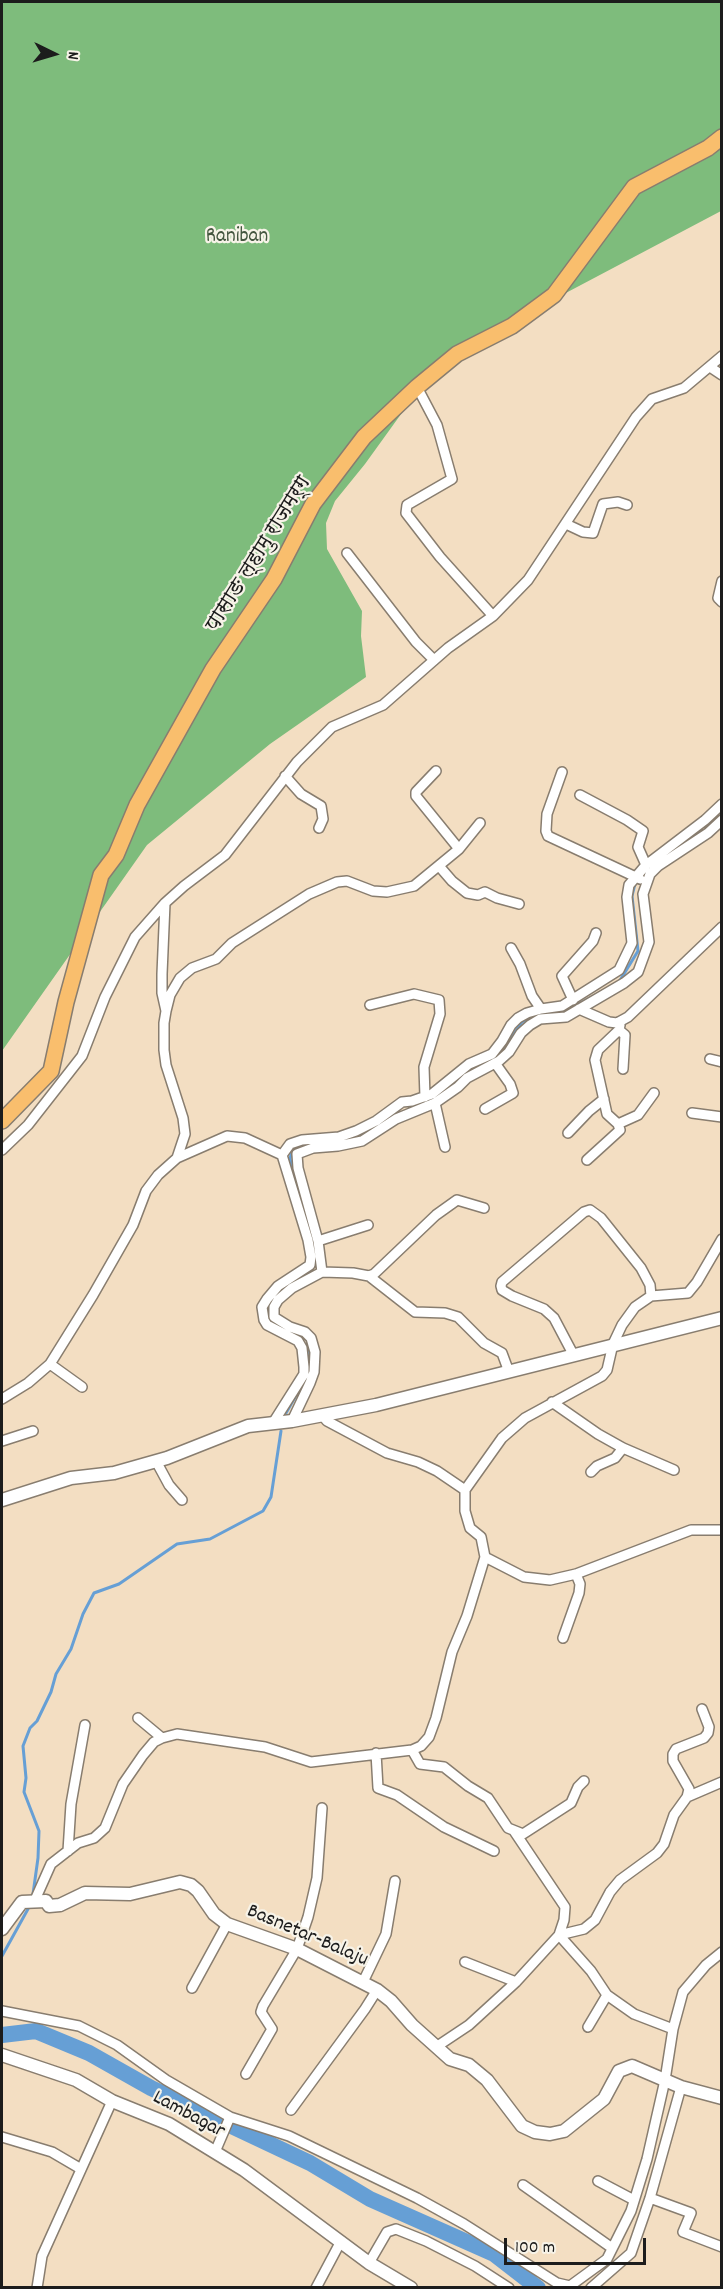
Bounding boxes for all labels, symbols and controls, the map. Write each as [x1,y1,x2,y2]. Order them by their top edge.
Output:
north arrow [24,24,84,84]
text: N [61,51,84,61]
park label: Raniban [206,225,268,251]
street label: पासाङ ल्हामु राजमर्ग [202,473,318,637]
street label: Basnetar-Balaju [243,1900,371,1974]
street label: Lambagar [147,2086,229,2146]
scale bar [507,2226,650,2264]
text: 100 m [515,2236,555,2261]

